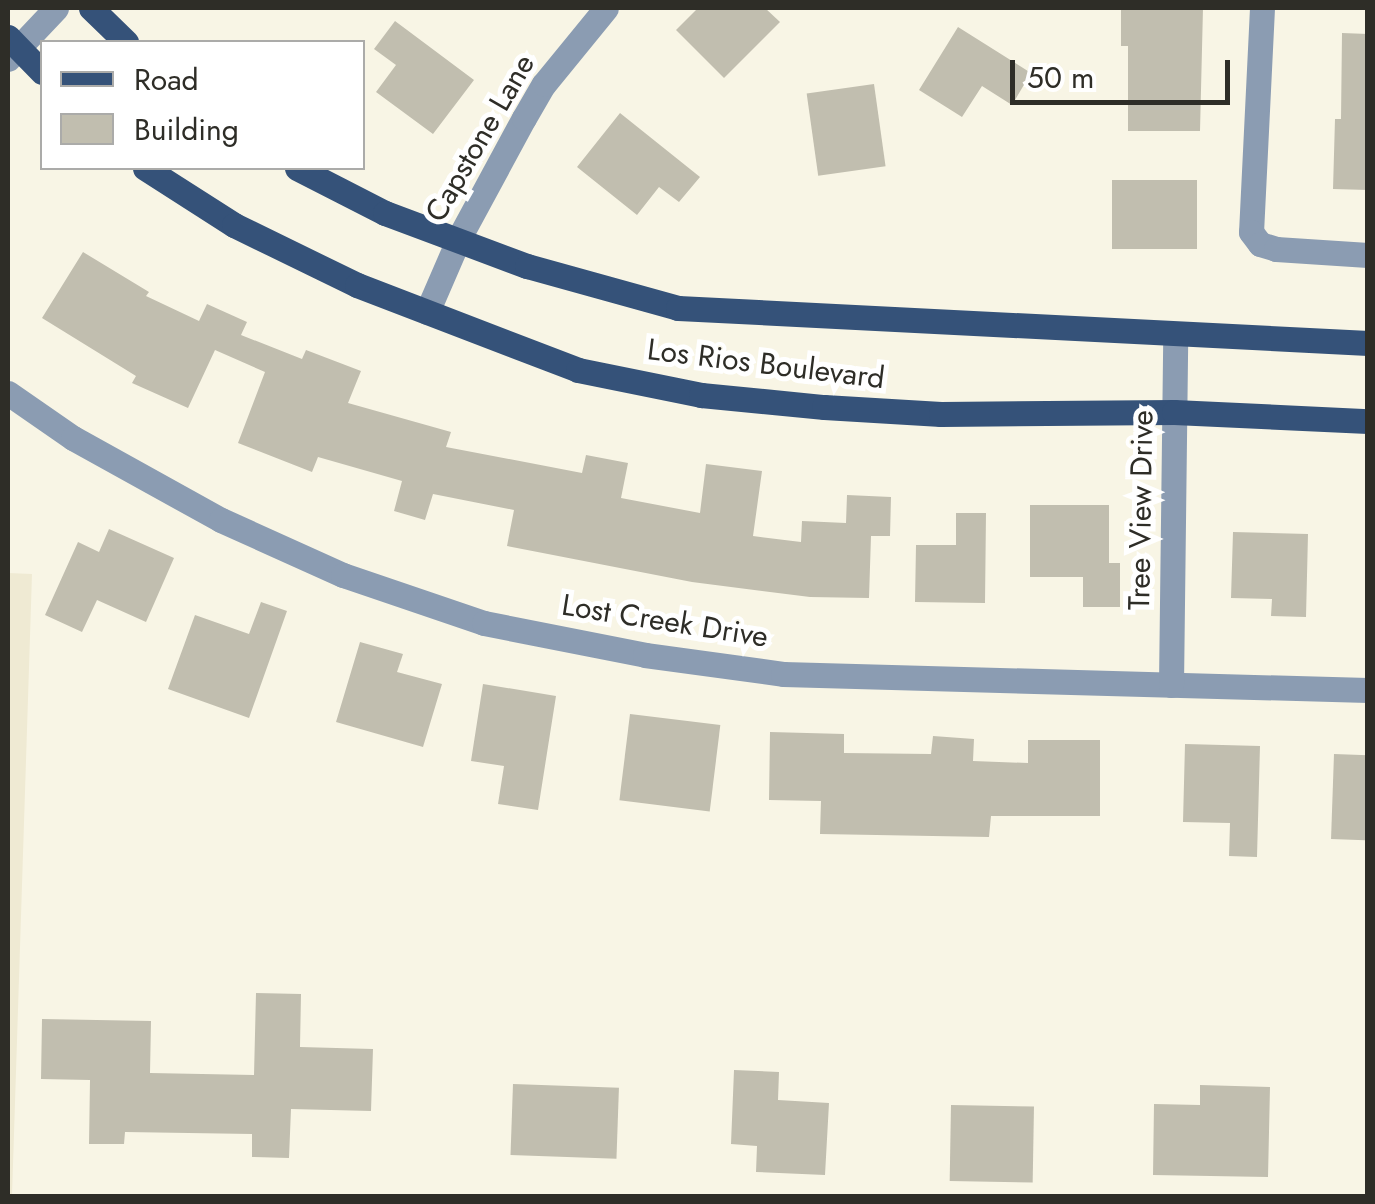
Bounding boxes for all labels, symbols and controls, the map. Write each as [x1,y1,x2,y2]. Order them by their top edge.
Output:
legend [40,40,365,170]
scale bar [1015,40,1235,102]
street label: Capstone Lane [418,48,542,228]
text: 50 m [1027,56,1094,99]
text: Road [134,58,199,101]
text: Building [134,108,239,151]
street label: Los Rios Boulevard [645,332,887,396]
street label: Tree View Drive [1121,410,1161,610]
street label: Lost Creek Drive [559,587,771,655]

